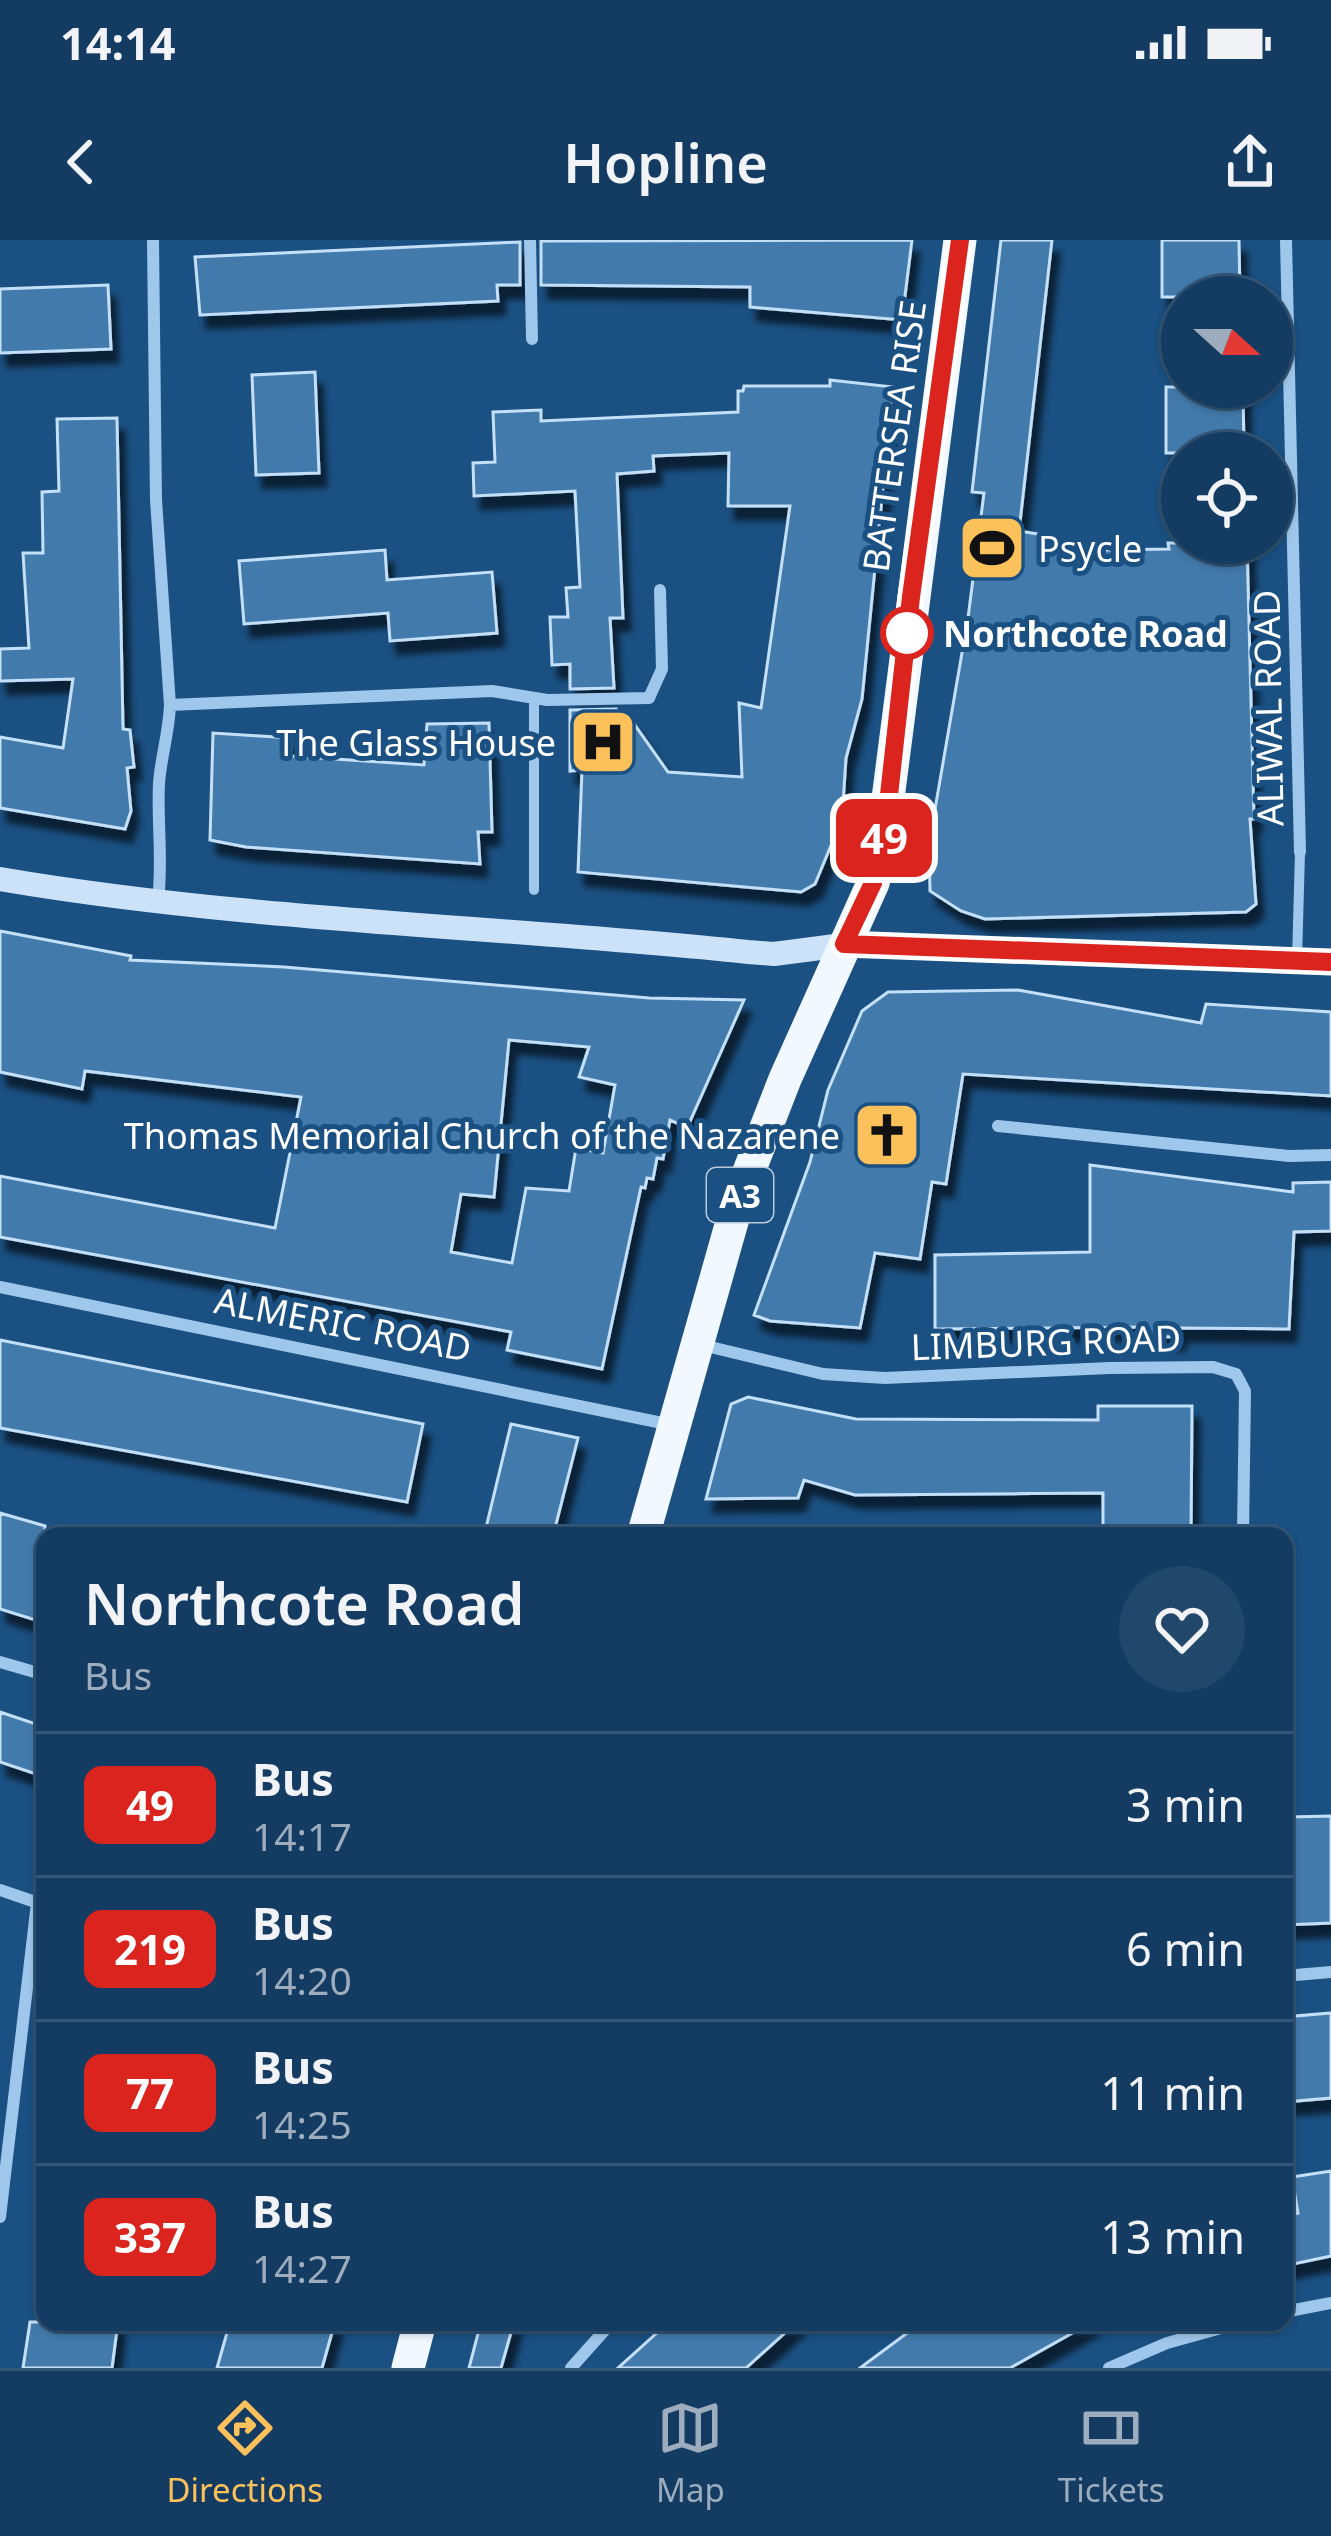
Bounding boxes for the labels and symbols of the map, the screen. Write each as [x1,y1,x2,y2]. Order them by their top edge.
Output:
north arrow [1161,276,1293,408]
street label: BATTERSEA RISE [851,297,937,575]
sports icon: Psycle [957,513,1027,583]
place label: Psycle [1038,524,1142,573]
street label: ALIWAL ROAD [1241,589,1295,827]
marker: Northcote Road [882,608,932,658]
place label: Northcote Road [943,609,1228,658]
hospital icon: The Glass House [568,707,638,777]
place label: The Glass House [276,718,556,767]
line badge: 49 [830,799,938,877]
church icon: Thomas Memorial Church of the Nazarene [852,1100,922,1170]
place label: Thomas Memorial Church of the Nazarene [124,1111,840,1160]
road number: A3 [707,1168,773,1222]
street label: ALMERIC ROAD [211,1275,475,1373]
street label: LIMBURG ROAD [910,1313,1182,1371]

